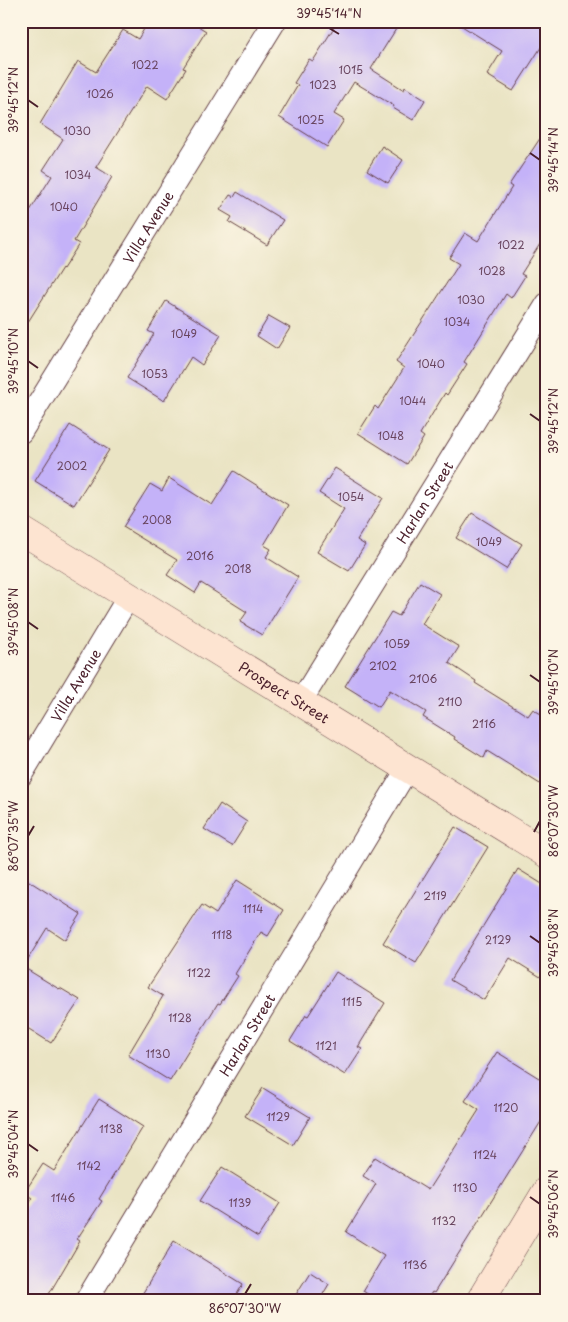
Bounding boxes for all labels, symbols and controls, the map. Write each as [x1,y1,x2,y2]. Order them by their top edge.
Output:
text: 39°45'14"N [296,4,362,22]
house number: 1022 [131,56,159,73]
house number: 1015 [339,61,363,78]
text: 39°45'12"N [4,67,22,133]
house number: 1023 [309,76,337,93]
house number: 1026 [86,85,114,102]
house number: 1025 [298,111,324,128]
house number: 1030 [63,122,91,139]
text: 39°45'14"N [544,127,562,193]
house number: 1034 [65,166,91,183]
street label: Villa Avenue [117,186,178,267]
house number: 1040 [50,198,78,215]
house number: 1022 [497,236,525,253]
house number: 1028 [478,262,506,279]
house number: 1030 [457,291,485,308]
house number: 1034 [444,313,470,330]
house number: 1049 [171,325,197,342]
text: 39°45'10"N [4,328,22,394]
house number: 1040 [417,355,445,372]
house number: 1053 [142,365,168,382]
text: 39°45'12"N [544,388,562,454]
house number: 1044 [400,392,426,409]
house number: 1048 [378,427,404,444]
house number: 2002 [57,457,88,474]
street label: Harlan Street [391,457,458,547]
house number: 1054 [338,488,364,505]
house number: 2008 [142,511,172,528]
house number: 1049 [476,533,502,550]
house number: 2016 [186,547,214,564]
house number: 2018 [224,560,252,577]
text: 39°45'08"N [4,588,22,656]
house number: 1059 [384,635,410,652]
street label: Villa Avenue [45,644,106,726]
text: 39°45'10"N [544,649,562,715]
street label: Prospect Street [235,656,334,728]
house number: 2102 [369,657,397,674]
house number: 2106 [409,670,438,687]
house number: 2110 [438,693,462,710]
house number: 2116 [472,715,496,732]
text: 86°07'30"W [544,784,562,857]
text: 86°07'35"W [4,800,22,872]
house number: 2119 [423,887,447,904]
house number: 1114 [243,900,263,917]
text: 39°45'08"N [544,909,562,977]
house number: 1118 [212,926,233,943]
house number: 2129 [485,931,511,948]
house number: 1122 [187,964,211,981]
street label: Harlan Street [214,989,280,1080]
house number: 1115 [342,993,362,1010]
house number: 1128 [168,1009,192,1026]
house number: 1121 [315,1037,337,1054]
house number: 1130 [146,1045,170,1062]
house number: 1120 [494,1099,518,1116]
house number: 1129 [266,1108,290,1125]
text: 39°45'04"N [4,1110,22,1178]
house number: 1138 [99,1120,123,1137]
house number: 1124 [473,1146,497,1163]
house number: 1142 [77,1157,101,1174]
text: 39°45'06"N [544,1169,562,1239]
house number: 1130 [453,1179,477,1196]
house number: 1146 [51,1189,76,1206]
house number: 1139 [229,1194,251,1211]
house number: 1132 [432,1212,456,1229]
house number: 1136 [403,1256,428,1273]
text: 86°07'30"W [209,1299,282,1317]

